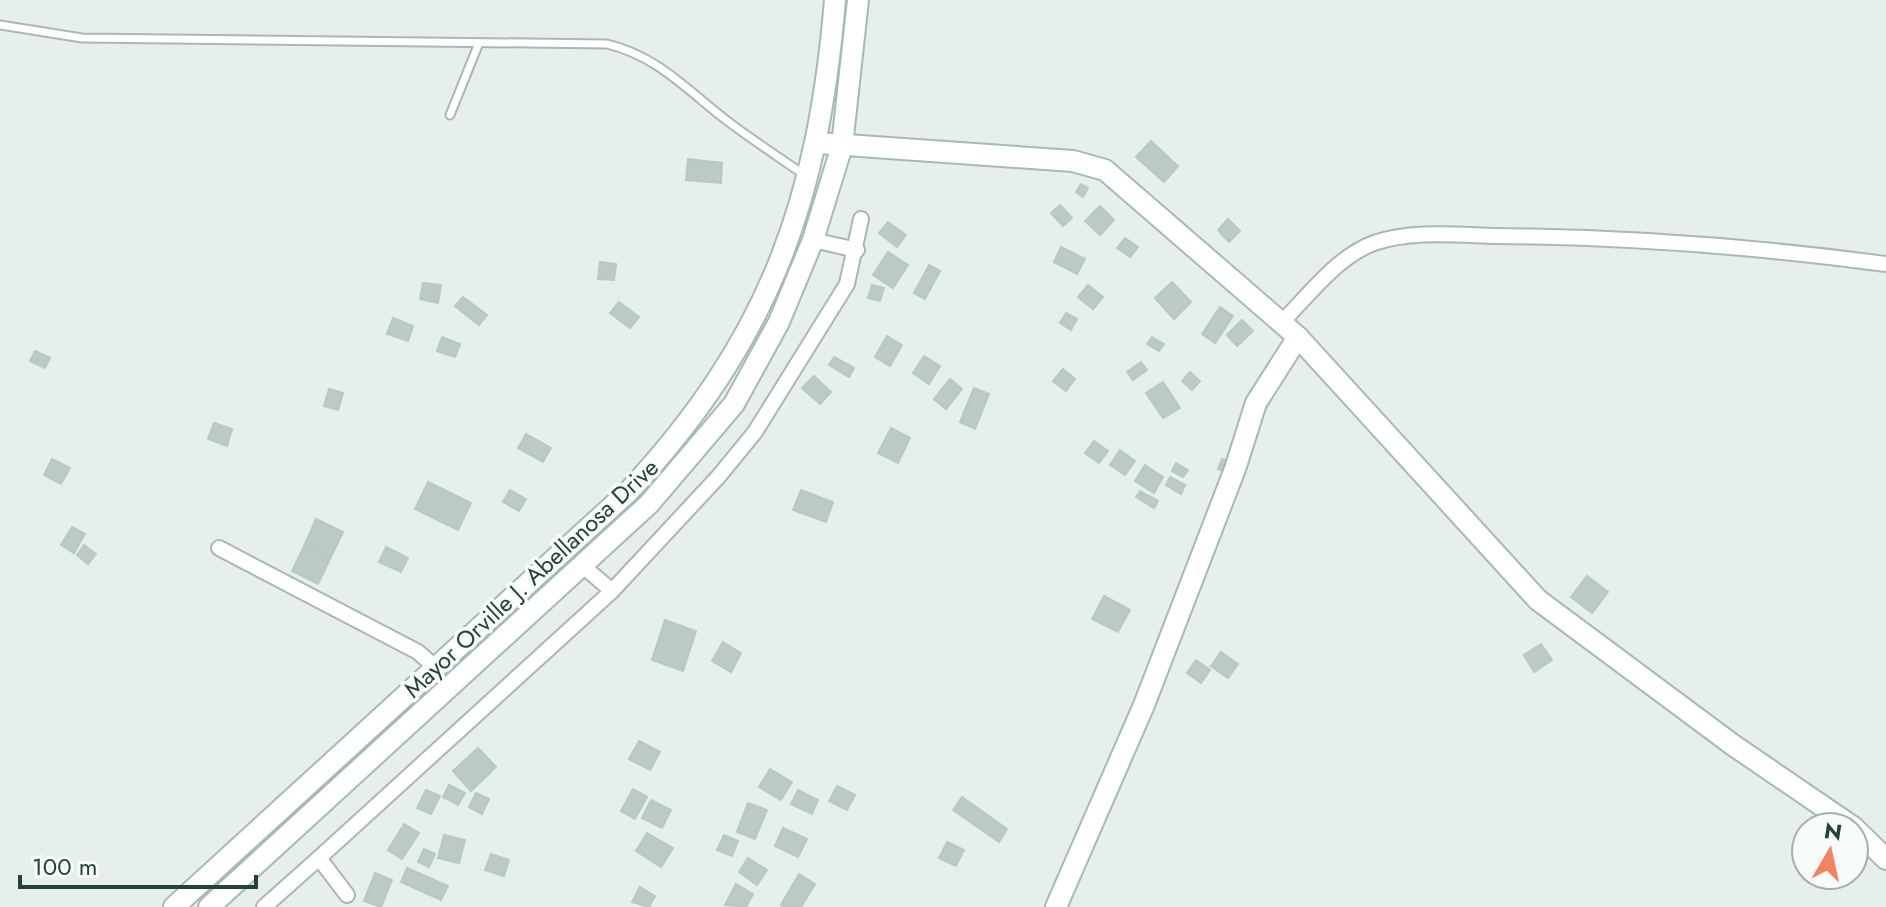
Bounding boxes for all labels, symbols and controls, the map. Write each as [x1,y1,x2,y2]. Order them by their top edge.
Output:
street label: Mayor Orville J. Abellanosa Drive [396,450,666,706]
north arrow [1790,811,1870,891]
text: N [1822,814,1844,848]
scale bar [20,839,256,889]
text: 100 m [32,849,98,884]

